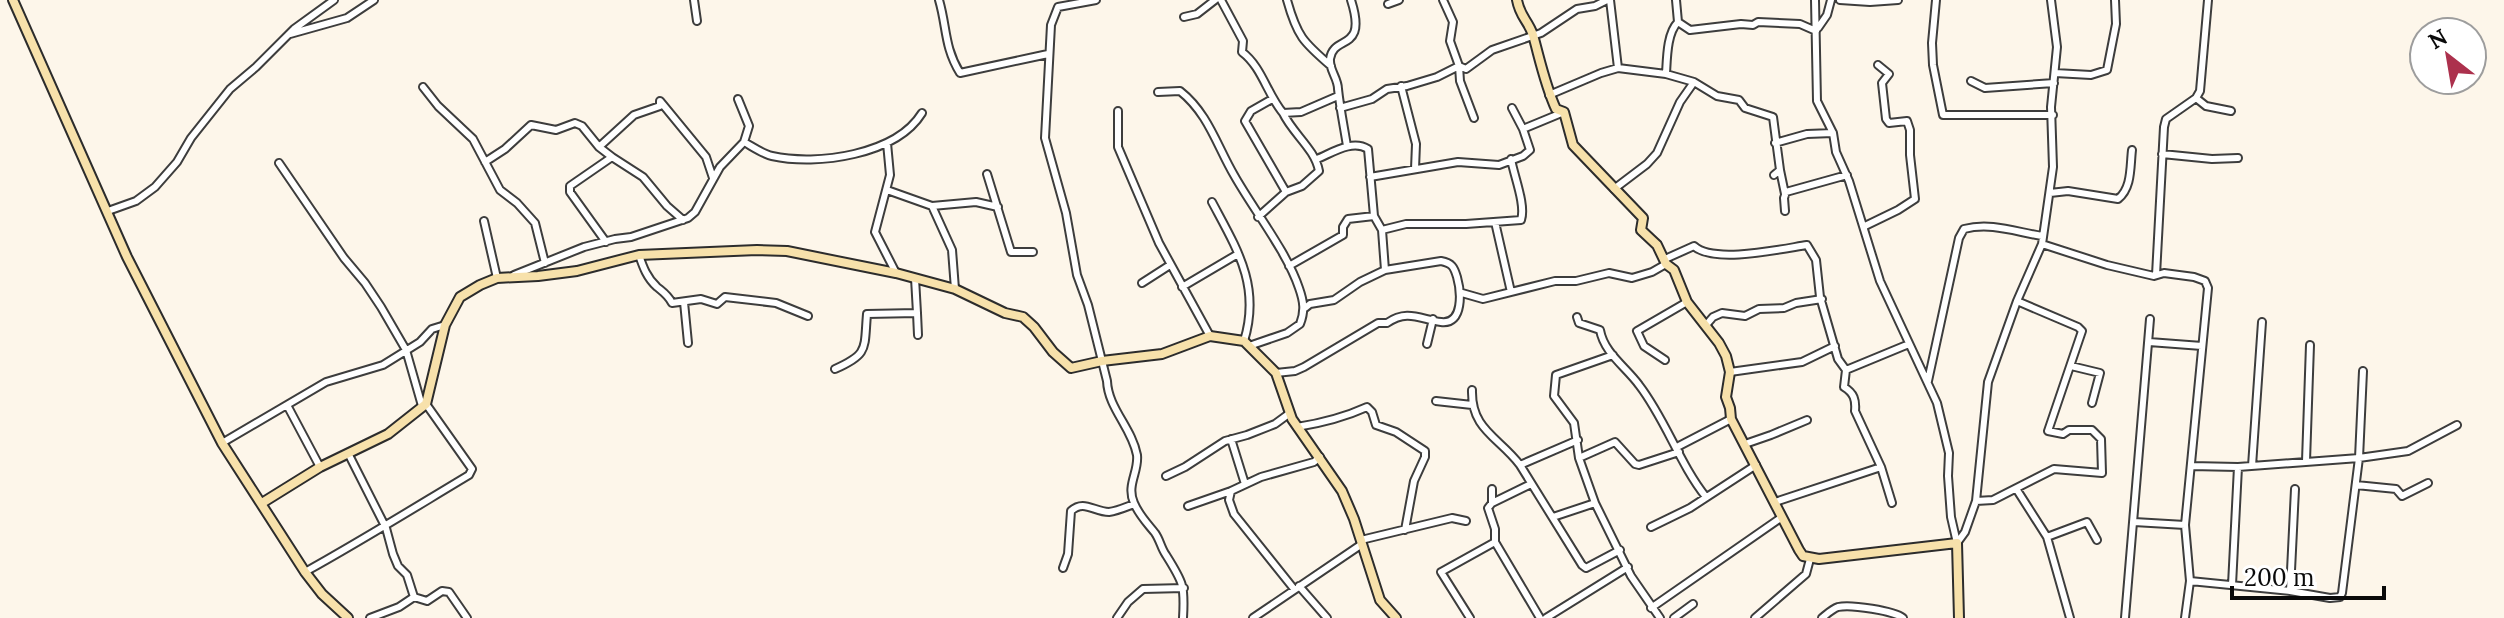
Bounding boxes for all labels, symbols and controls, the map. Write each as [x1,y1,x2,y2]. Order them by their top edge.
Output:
north arrow [2408,16,2488,96]
text: N [2423,22,2452,55]
scale bar [2232,550,2384,600]
text: 200 m [2244,562,2314,593]

